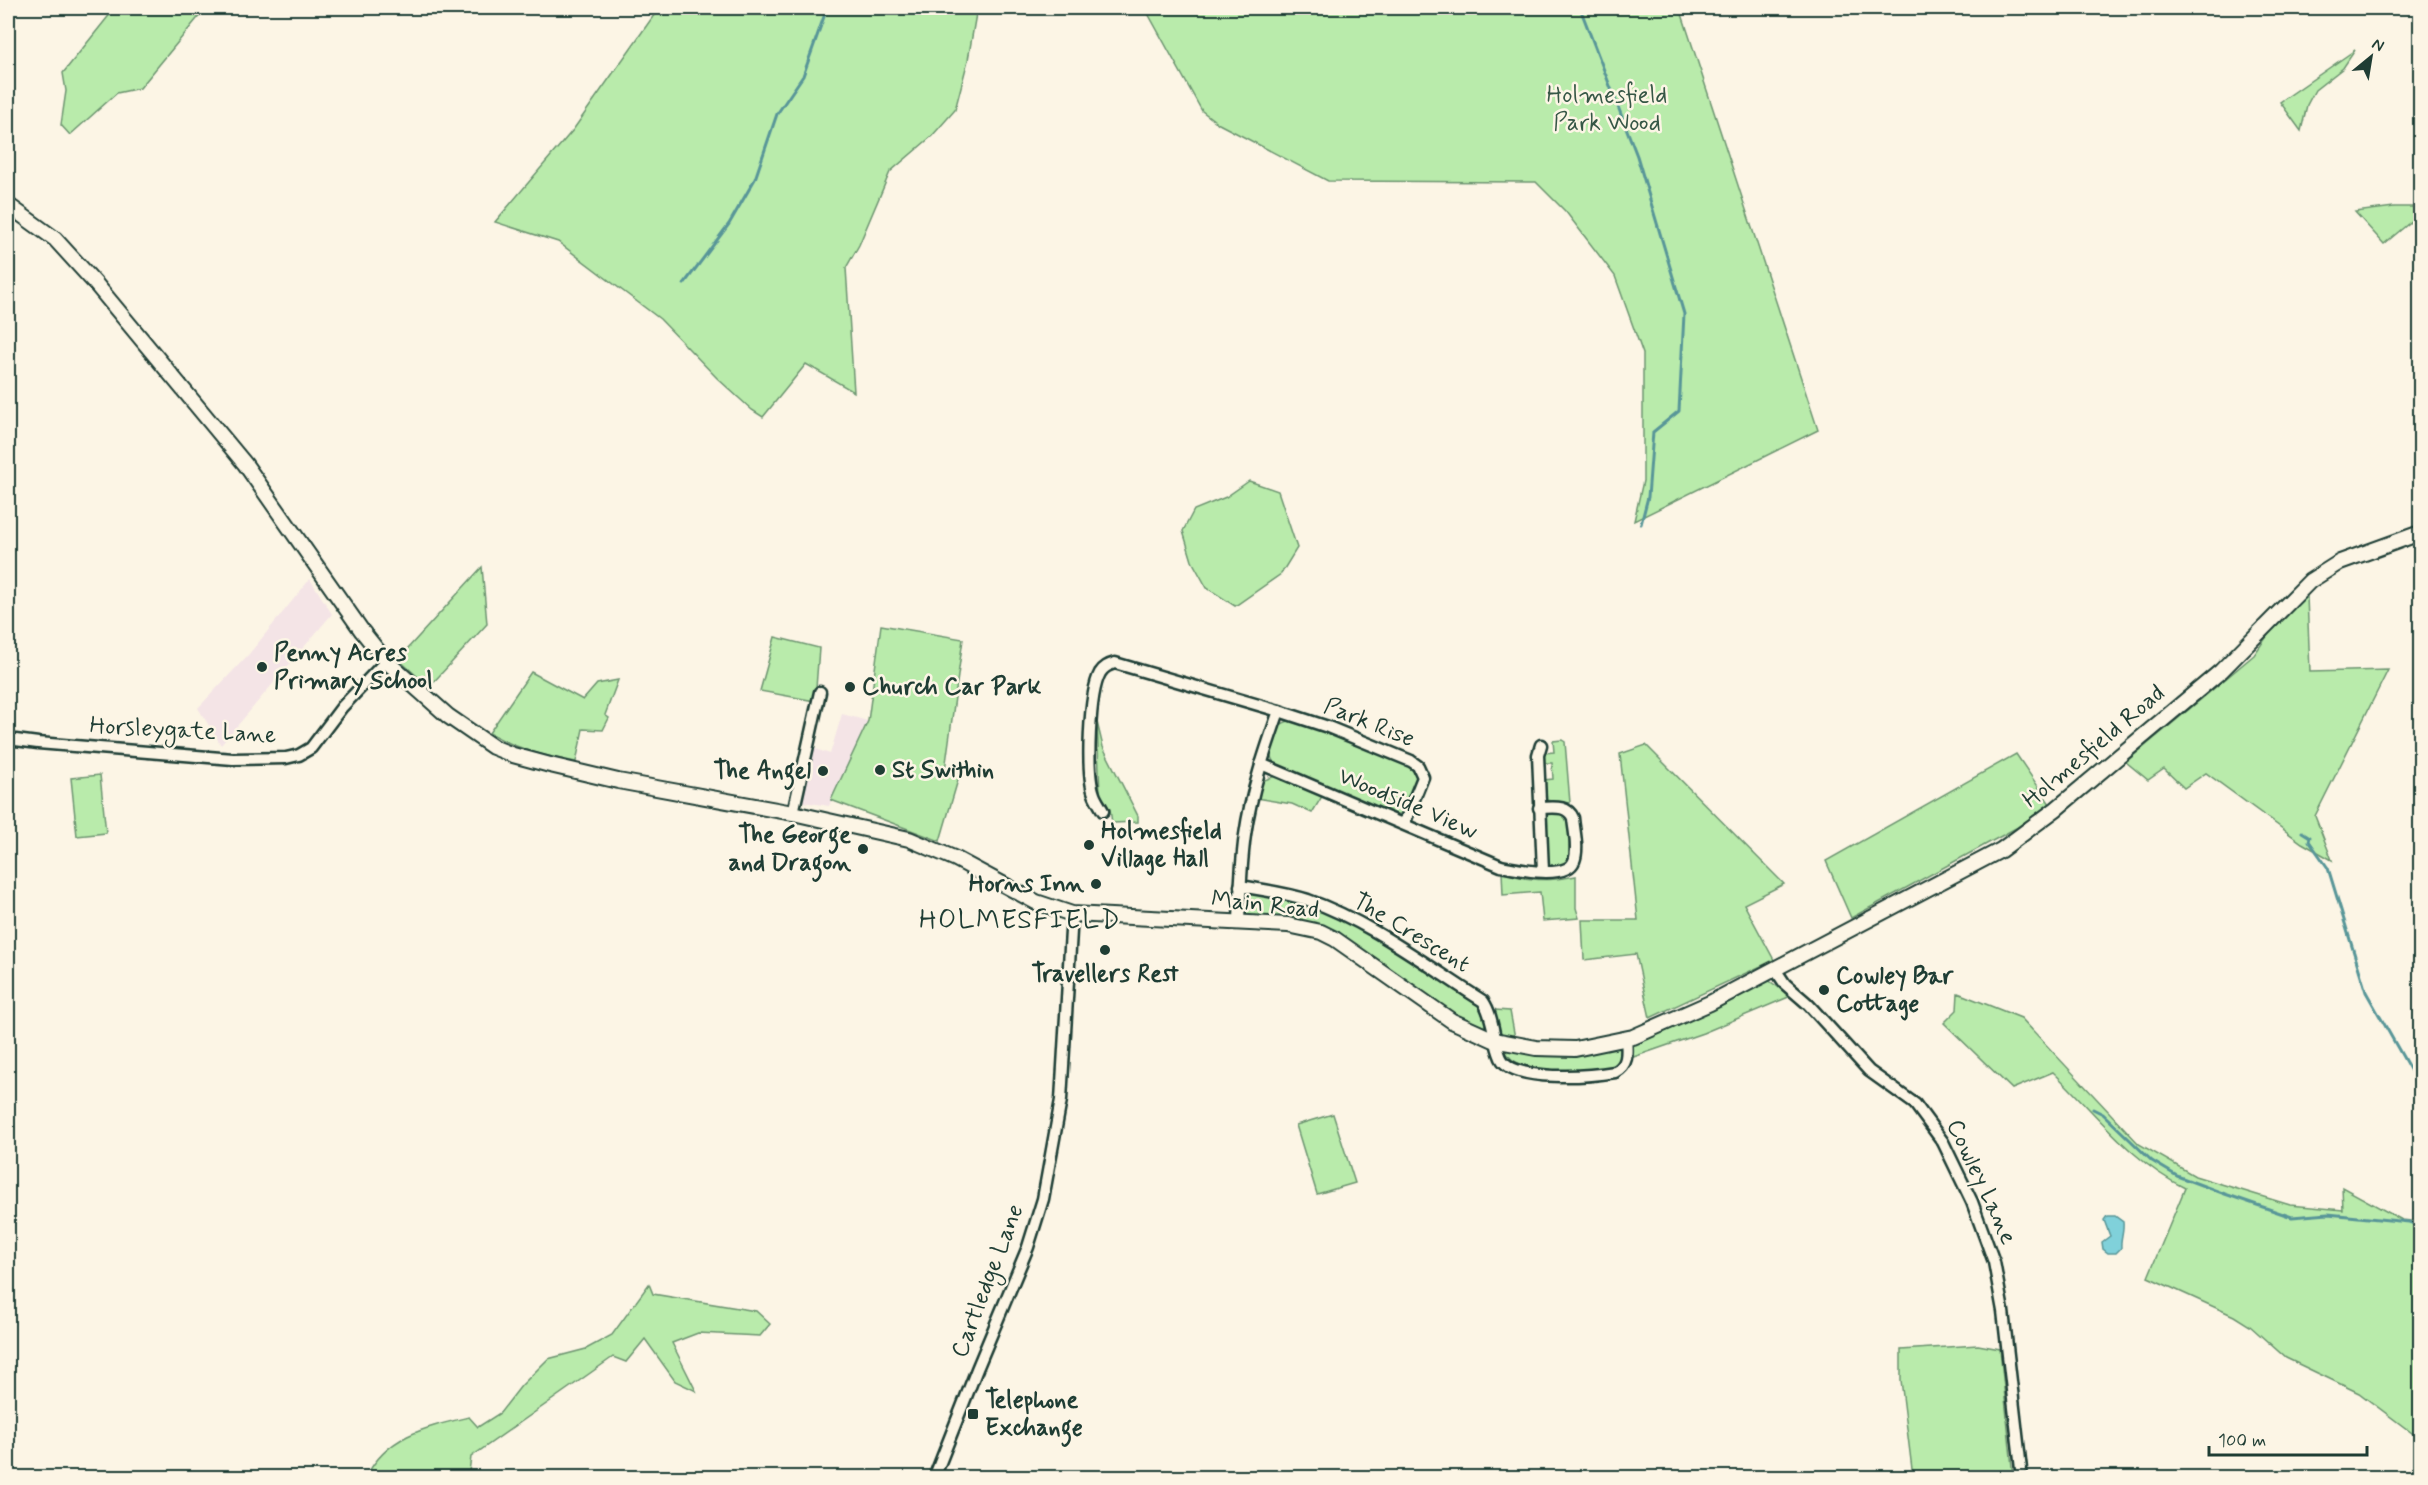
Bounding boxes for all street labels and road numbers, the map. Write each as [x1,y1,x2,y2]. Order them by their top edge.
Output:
street label: Holmesfield Road [2016,678,2172,816]
street label: Park Rise [1319,691,1419,755]
street label: Horsleygate Lane [89,711,277,753]
street label: Woodside View [1334,761,1482,847]
street label: Main Road [1210,884,1320,926]
street label: The Crescent [1347,886,1475,980]
street label: Cowley Lane [1939,1115,2024,1250]
street label: Cartledge Lane [945,1200,1033,1363]

